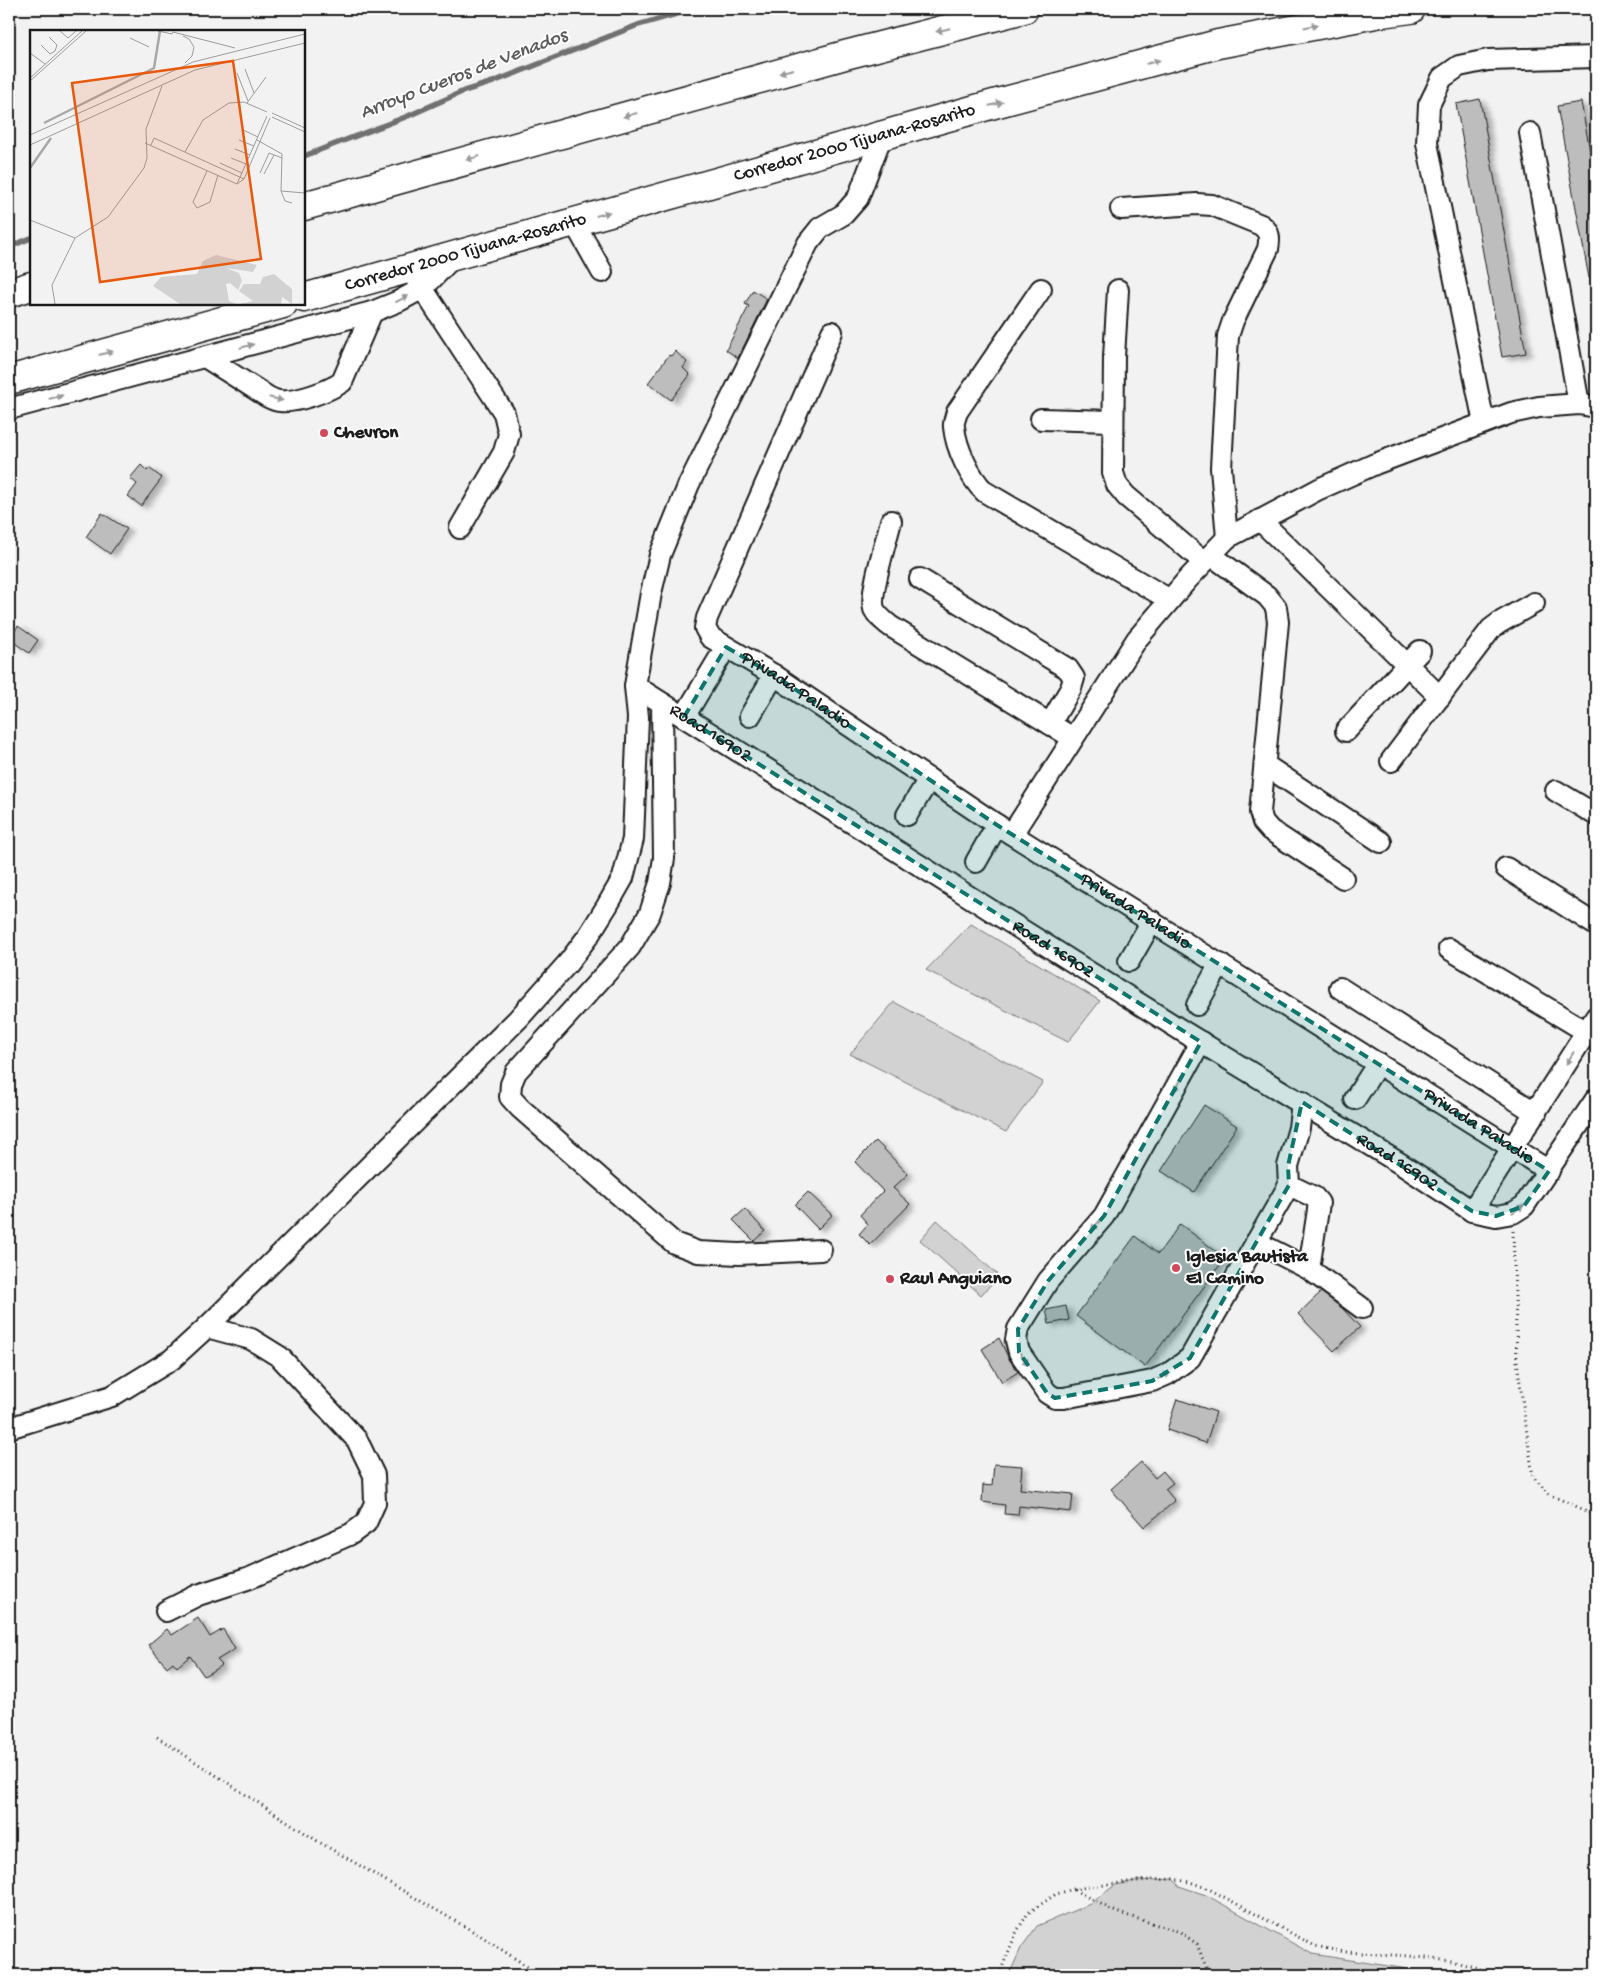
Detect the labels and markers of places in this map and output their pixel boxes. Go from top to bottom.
place label: Chevron [333,422,399,445]
marker: Chevron [318,427,330,439]
place label: Iglesia Bautista El Camino [1186,1246,1309,1291]
marker: Iglesia Bautista El Camino [1170,1262,1182,1274]
place label: Raul Anguiano [899,1268,1012,1291]
marker: Raul Anguiano [884,1273,896,1285]

